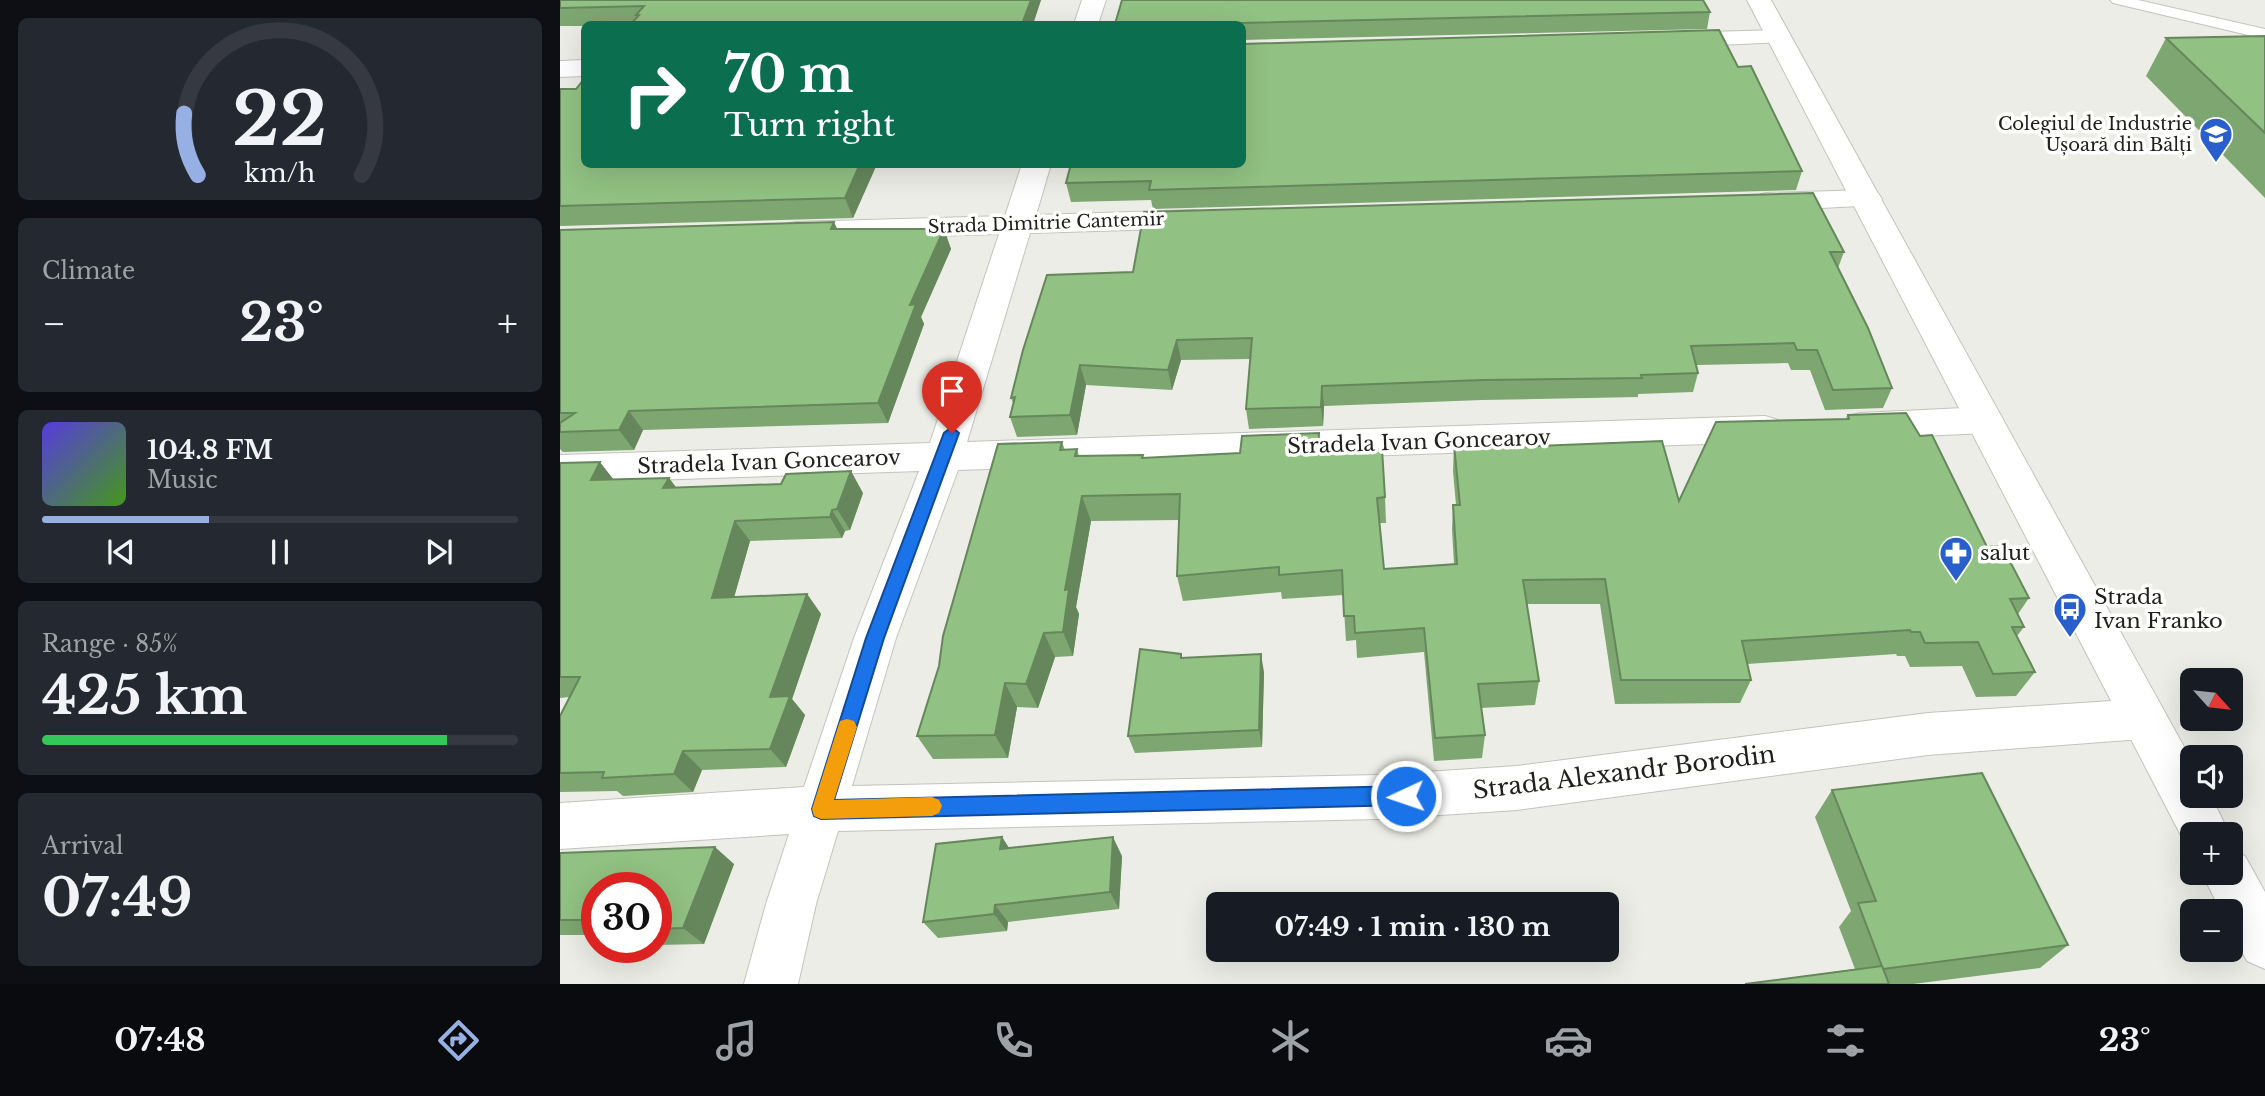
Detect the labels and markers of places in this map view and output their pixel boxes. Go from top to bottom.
place label: Colegiul de Industrie Ușoară din Bălți [1998,113,2192,156]
school or university icon: Colegiul de Industrie Ușoară din Bălți [2197,115,2235,164]
pin [922,361,982,433]
pharmacy icon: salut [1937,534,1975,583]
place label: salut [1980,540,2030,566]
place label: Strada Ivan Franko [2094,584,2223,634]
bus stop icon: Strada Ivan Franko [2051,590,2089,639]

